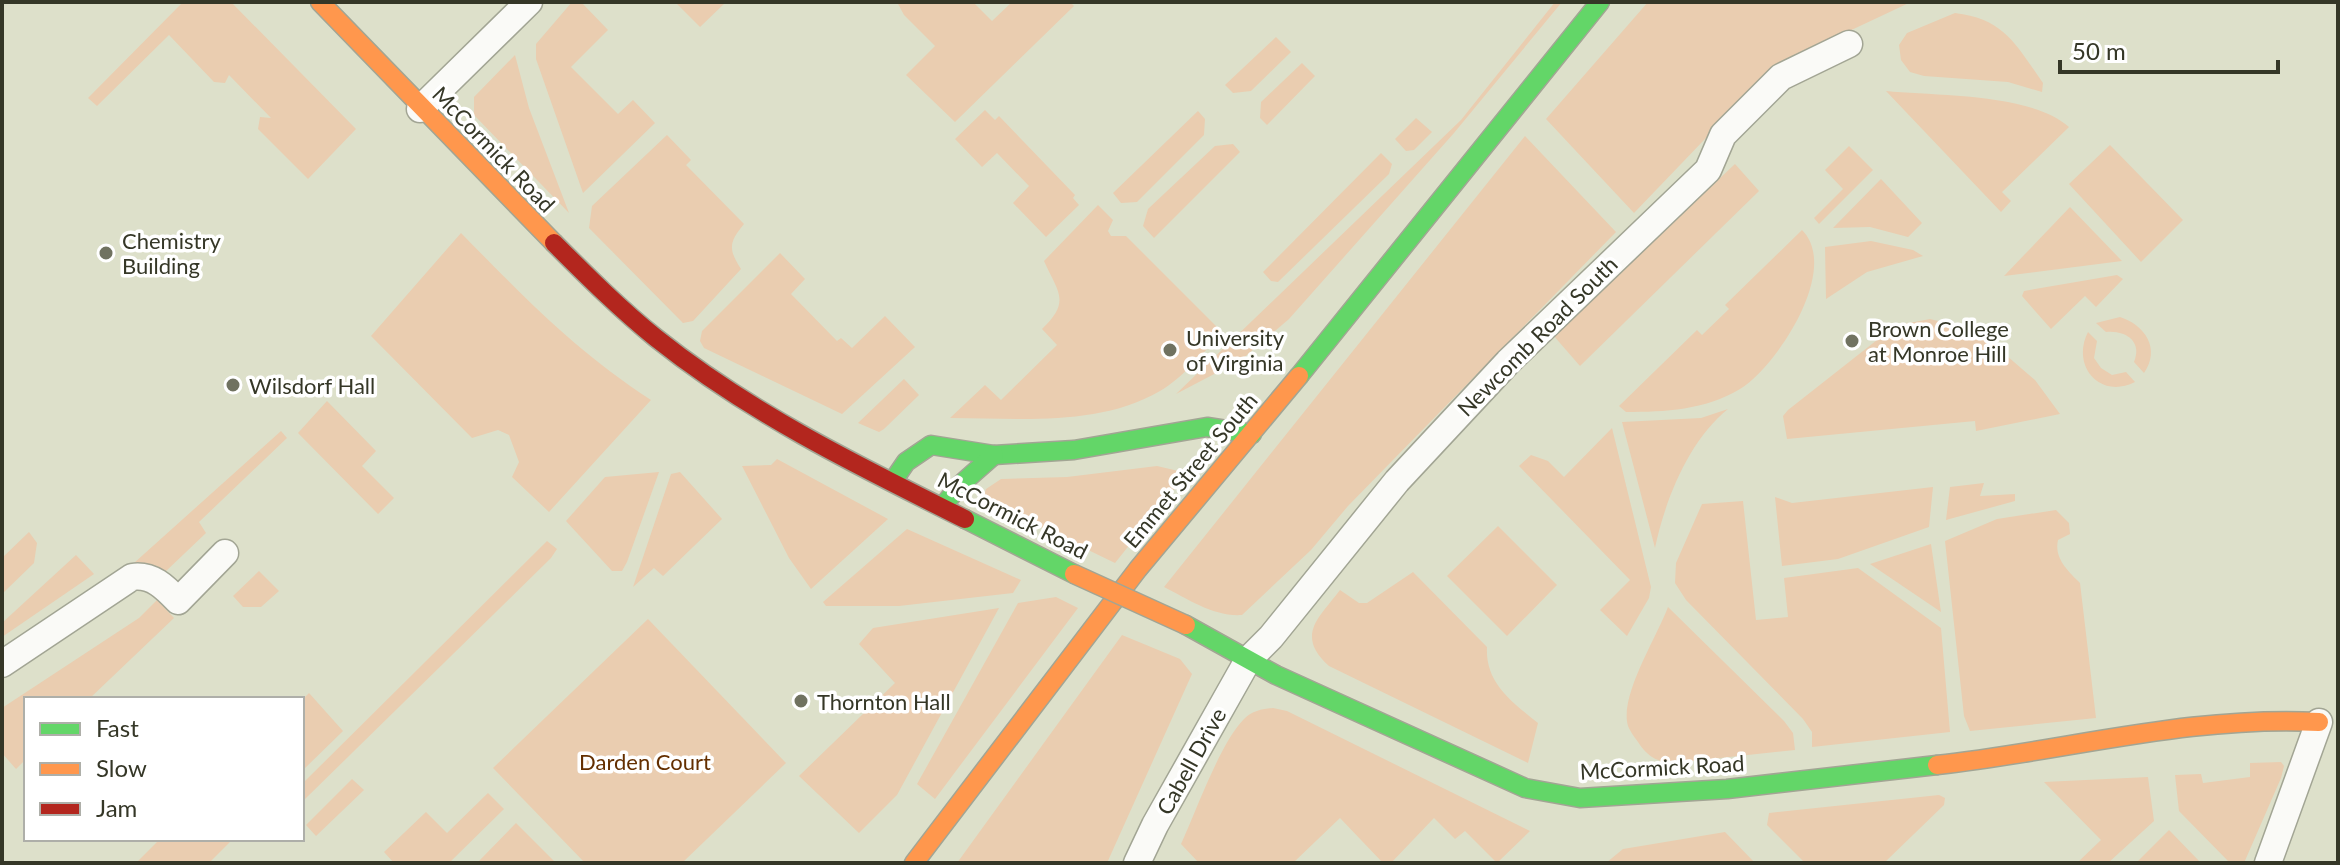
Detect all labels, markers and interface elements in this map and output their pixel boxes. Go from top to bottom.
scale bar [2060,24,2278,74]
text: 50 m [2072,36,2126,65]
street label: McCormick Road [427,80,561,218]
place label: Chemistry Building [122,227,221,279]
marker: Chemistry Building [97,244,115,262]
street label: Newcomb Road South [1451,250,1623,422]
place label: Brown College at Monroe Hill [1868,315,2009,367]
place label: University of Virginia [1186,324,1285,376]
marker: Brown College at Monroe Hill [1843,332,1861,350]
marker: University of Virginia [1161,341,1179,359]
place label: Wilsdorf Hall [249,372,375,399]
marker: Wilsdorf Hall [224,376,242,394]
street label: Emmet Street South [1117,387,1263,553]
street label: McCormick Road [933,466,1093,564]
place label: Thornton Hall [817,688,951,715]
marker: Thornton Hall [792,692,810,710]
legend [24,697,304,841]
street label: Cabell Drive [1151,703,1231,819]
text: Fast [96,713,139,742]
park label: Darden Court [579,748,711,775]
street label: McCormick Road [1579,749,1745,785]
text: Slow [96,753,147,782]
text: Jam [96,793,137,822]

